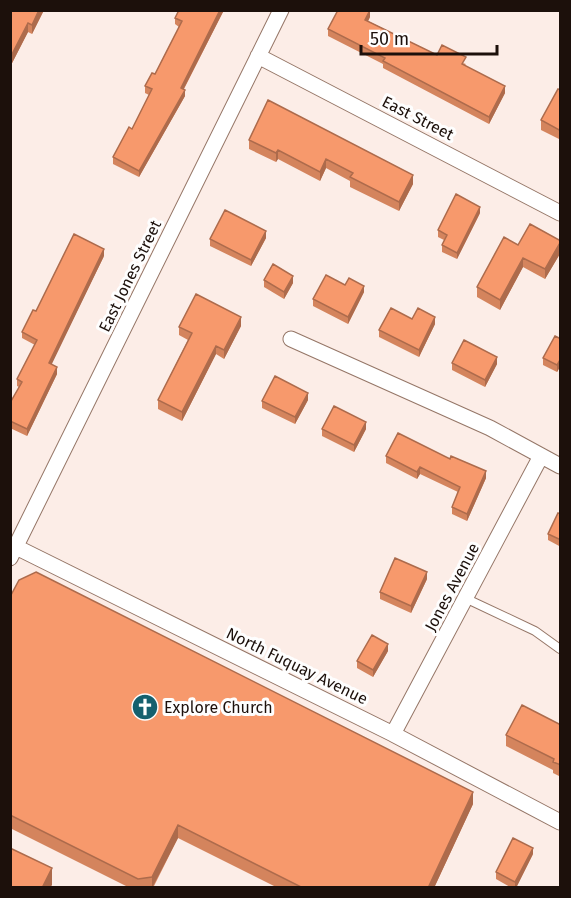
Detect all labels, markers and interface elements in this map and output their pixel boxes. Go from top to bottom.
scale bar [361,18,498,56]
text: 50 m [370,28,409,50]
street label: East Street [379,92,457,144]
street label: East Jones Street [95,217,165,335]
street label: Jones Avenue [421,540,483,634]
street label: North Fuquay Avenue [223,623,371,709]
church icon: Explore Church [130,692,160,722]
place label: Explore Church [164,698,273,717]

